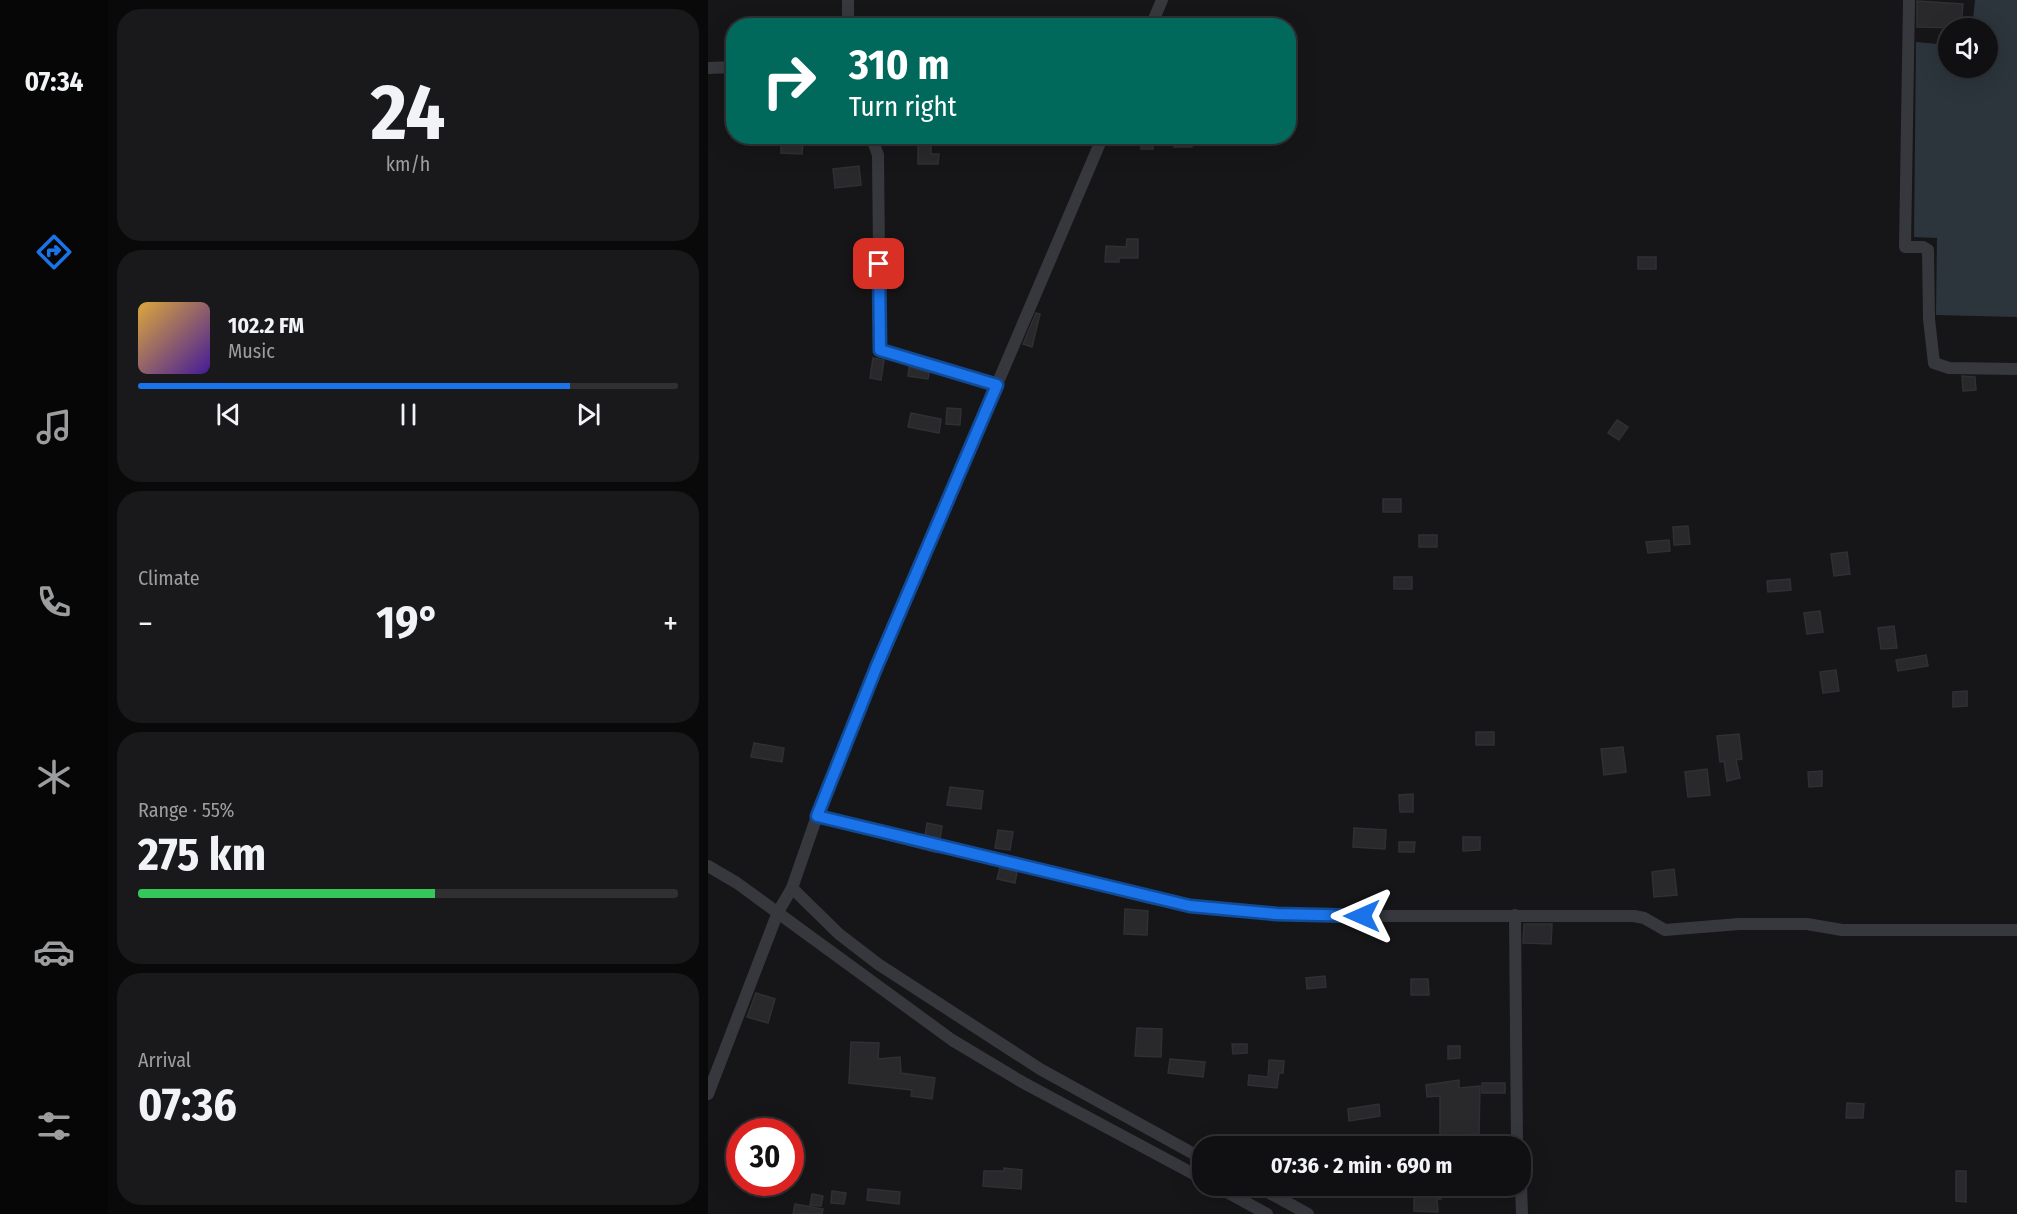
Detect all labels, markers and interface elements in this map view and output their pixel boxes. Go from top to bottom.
map controls [1938,18,1998,78]
button: sound [1938,18,1998,78]
text: 310 m [849,40,950,90]
icon: right [750,42,828,120]
text: 07:34 [25,66,83,98]
text: 24 [371,66,445,160]
text: Turn right [849,91,957,123]
text: km/h [386,152,430,176]
icon: directions [33,231,75,273]
pin [853,238,904,289]
icon: arrive [862,247,895,280]
text: 102.2 FM [228,312,304,339]
text: Music [228,339,275,363]
icon: previous [212,398,245,431]
icon: pause [392,398,425,431]
icon: next [572,398,605,431]
icon: music [33,406,75,448]
text: Climate [138,566,200,590]
icon: phone [33,581,75,623]
text: 19° [376,596,440,650]
text: − [138,604,153,644]
text: + [663,604,678,644]
icon: climate [33,756,75,798]
text: Range · 55% [138,798,234,822]
text: 275 km [138,828,266,882]
position arrow [1330,884,1394,948]
icon: car [33,931,75,973]
text: Arrival [138,1048,191,1072]
text: 07:36 [138,1078,237,1132]
icon: filters [33,1105,75,1147]
speed limit sign: 30 [726,1118,804,1196]
text: 07:36 · 2 min · 690 m [1271,1152,1452,1179]

